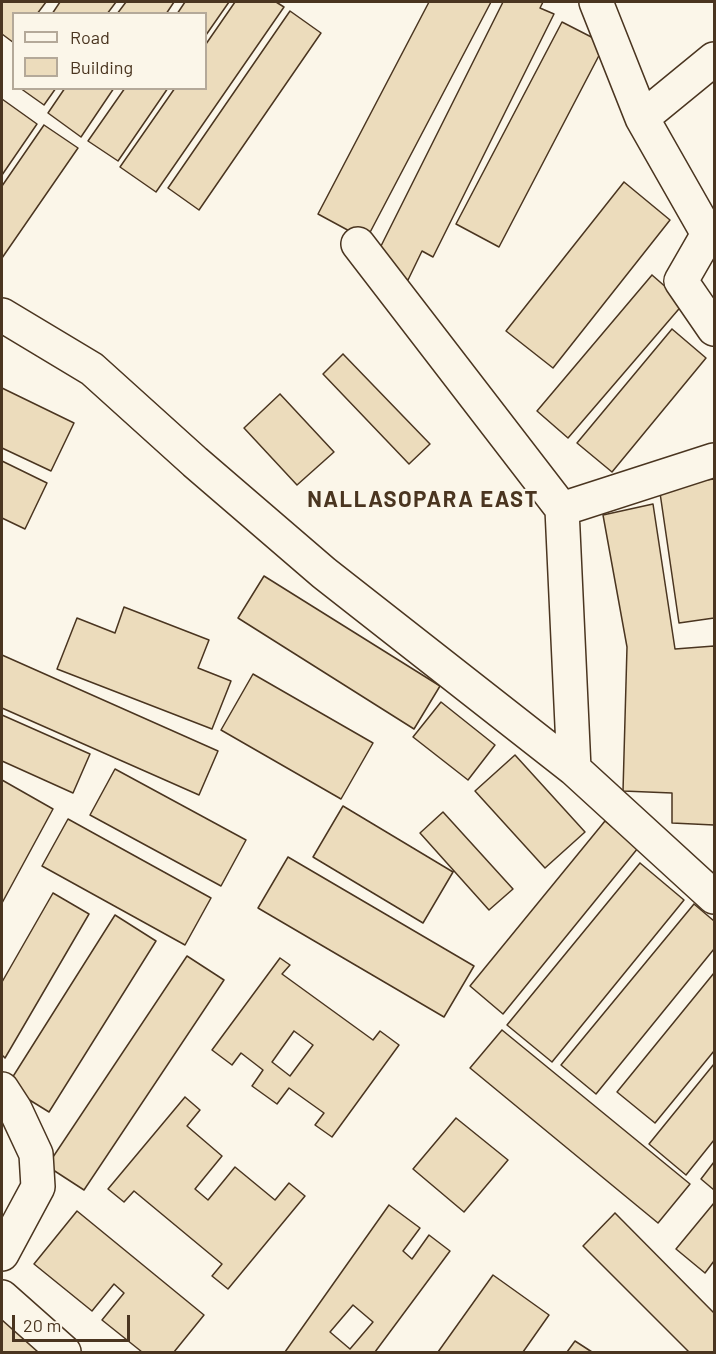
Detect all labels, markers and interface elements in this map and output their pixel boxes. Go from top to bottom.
legend [12,12,207,90]
text: Road [70,26,110,48]
text: Building [70,56,133,78]
district label: NALLASOPARA EAST [307,487,539,513]
scale bar [15,1303,134,1341]
text: 20 m [23,1314,61,1336]

